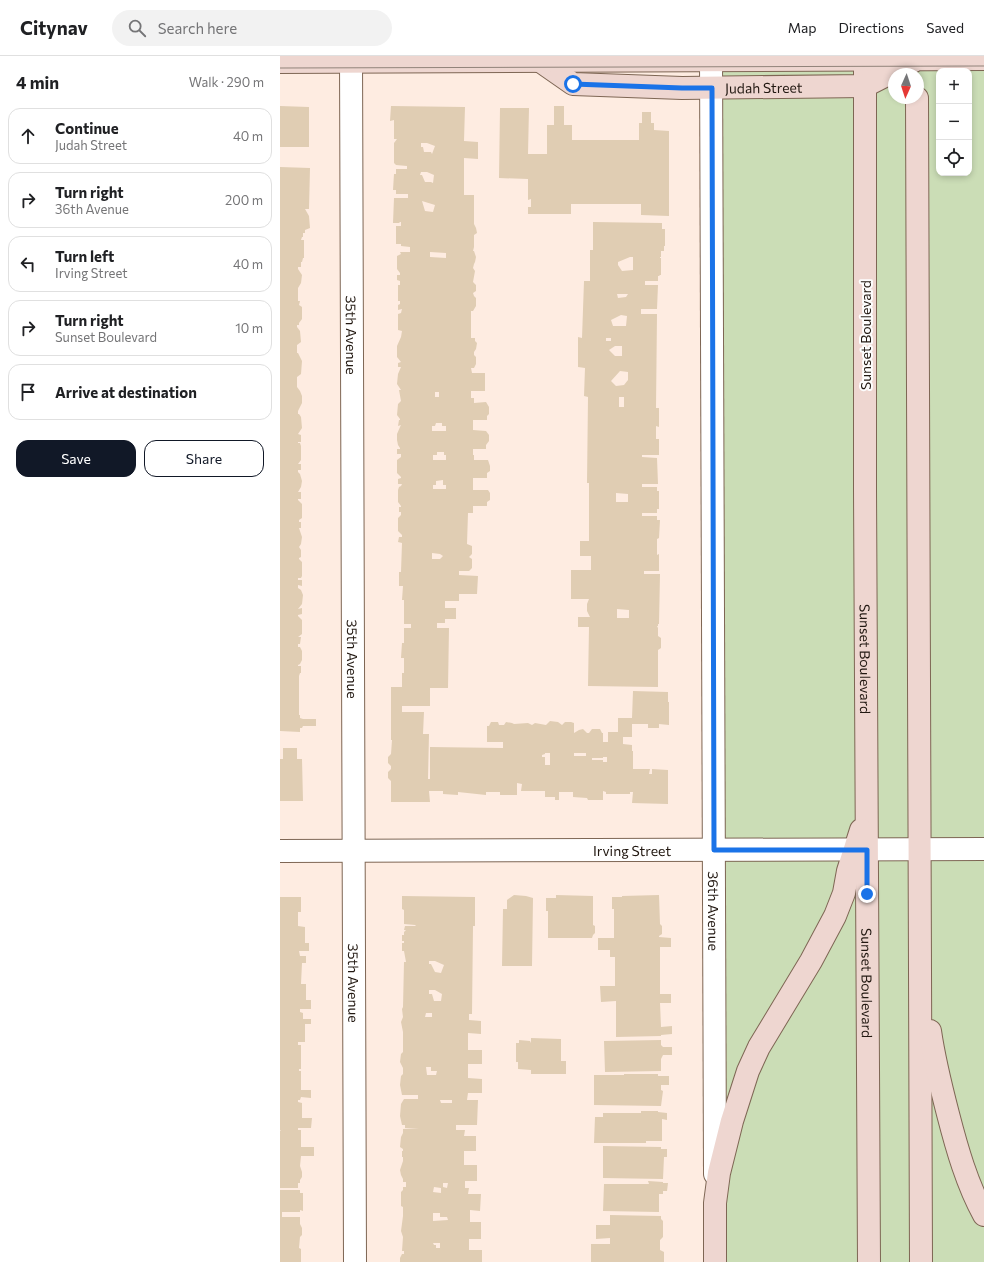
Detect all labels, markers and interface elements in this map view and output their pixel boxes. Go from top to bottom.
search box [112,10,392,46]
text: Citynav [20,16,88,39]
icon: search [126,17,148,39]
text: Search here [158,19,237,37]
text: Map [788,19,817,36]
text: Directions [839,19,904,36]
text: Saved [926,19,964,36]
north arrow [888,68,924,104]
map controls [936,68,972,176]
button: + [936,68,972,104]
text: 4 min [16,72,59,93]
text: Walk · 290 m [189,74,264,90]
route start [564,75,582,93]
street label: Judah Street [725,78,803,96]
button: − [936,104,972,140]
text: Continue [55,119,119,137]
icon: ahead [17,125,39,147]
text: 40 m [233,128,263,144]
text: Judah Street [55,137,127,153]
button: locate [936,140,972,176]
text: Turn right [55,183,124,201]
icon: right [17,189,39,211]
text: 200 m [225,192,263,208]
text: 36th Avenue [55,201,129,217]
text: Turn left [55,247,114,265]
icon: left [17,253,39,275]
text: 40 m [233,256,263,272]
text: Irving Street [55,265,128,281]
street label: Sunset Boulevard [857,280,874,390]
street label: 35th Avenue [343,295,361,375]
text: Turn right [55,311,124,329]
icon: right [17,317,39,339]
text: 10 m [235,320,263,336]
text: Sunset Boulevard [55,329,157,345]
icon: arrive [17,381,39,403]
text: Arrive at destination [55,383,197,401]
button: Save [16,440,136,477]
button: Share [144,440,264,477]
street label: Sunset Boulevard [857,604,875,714]
street label: 35th Avenue [344,619,362,699]
street label: Irving Street [593,841,671,859]
street label: 36th Avenue [705,871,723,951]
route end [858,885,876,903]
street label: Sunset Boulevard [859,928,876,1038]
street label: 35th Avenue [345,943,363,1023]

